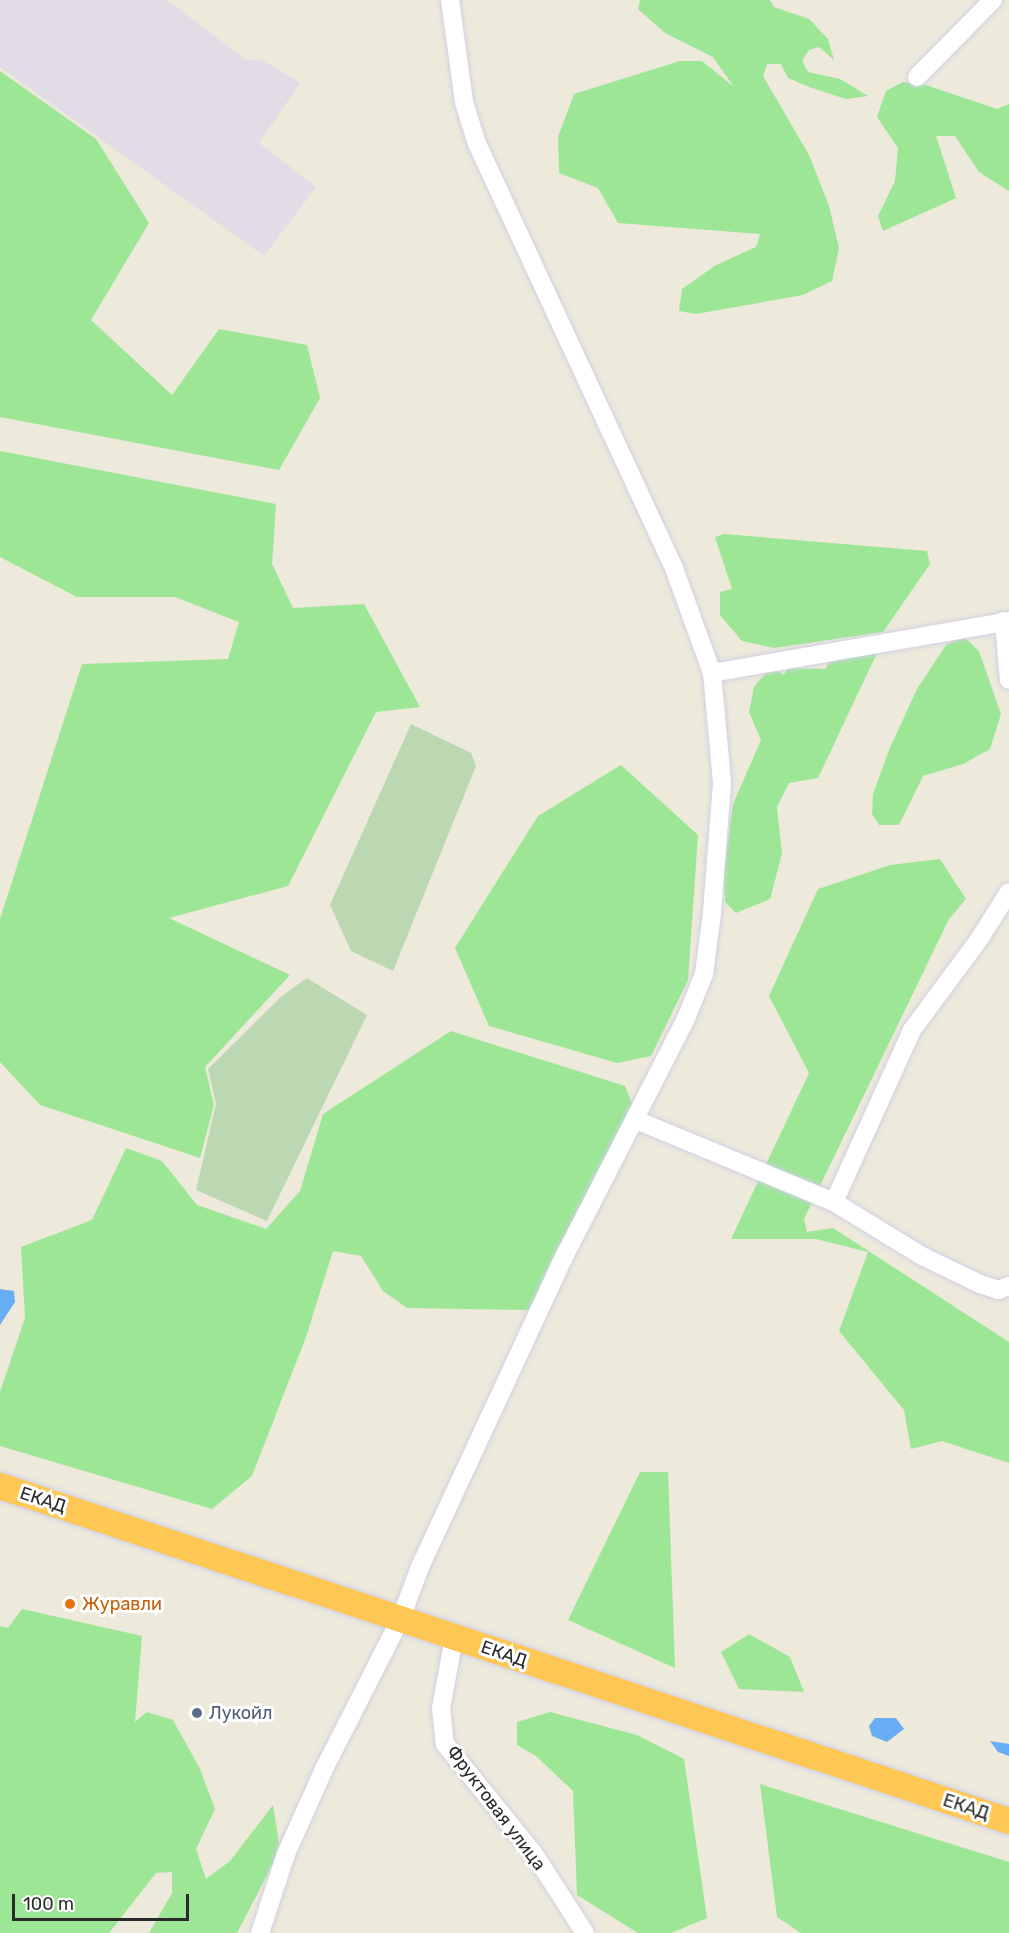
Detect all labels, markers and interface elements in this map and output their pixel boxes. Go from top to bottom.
street label: ЕКАД [17,1482,69,1518]
place label: Журавли [82,1593,162,1615]
marker: Журавли [63,1597,77,1611]
street label: ЕКАД [478,1636,530,1672]
place label: Лукойл [209,1702,273,1724]
marker: Лукойл [190,1706,204,1720]
street label: Фруктовая улица [442,1741,550,1875]
street label: ЕКАД [940,1789,992,1825]
scale bar [15,1882,192,1920]
text: 100 m [23,1893,74,1915]

